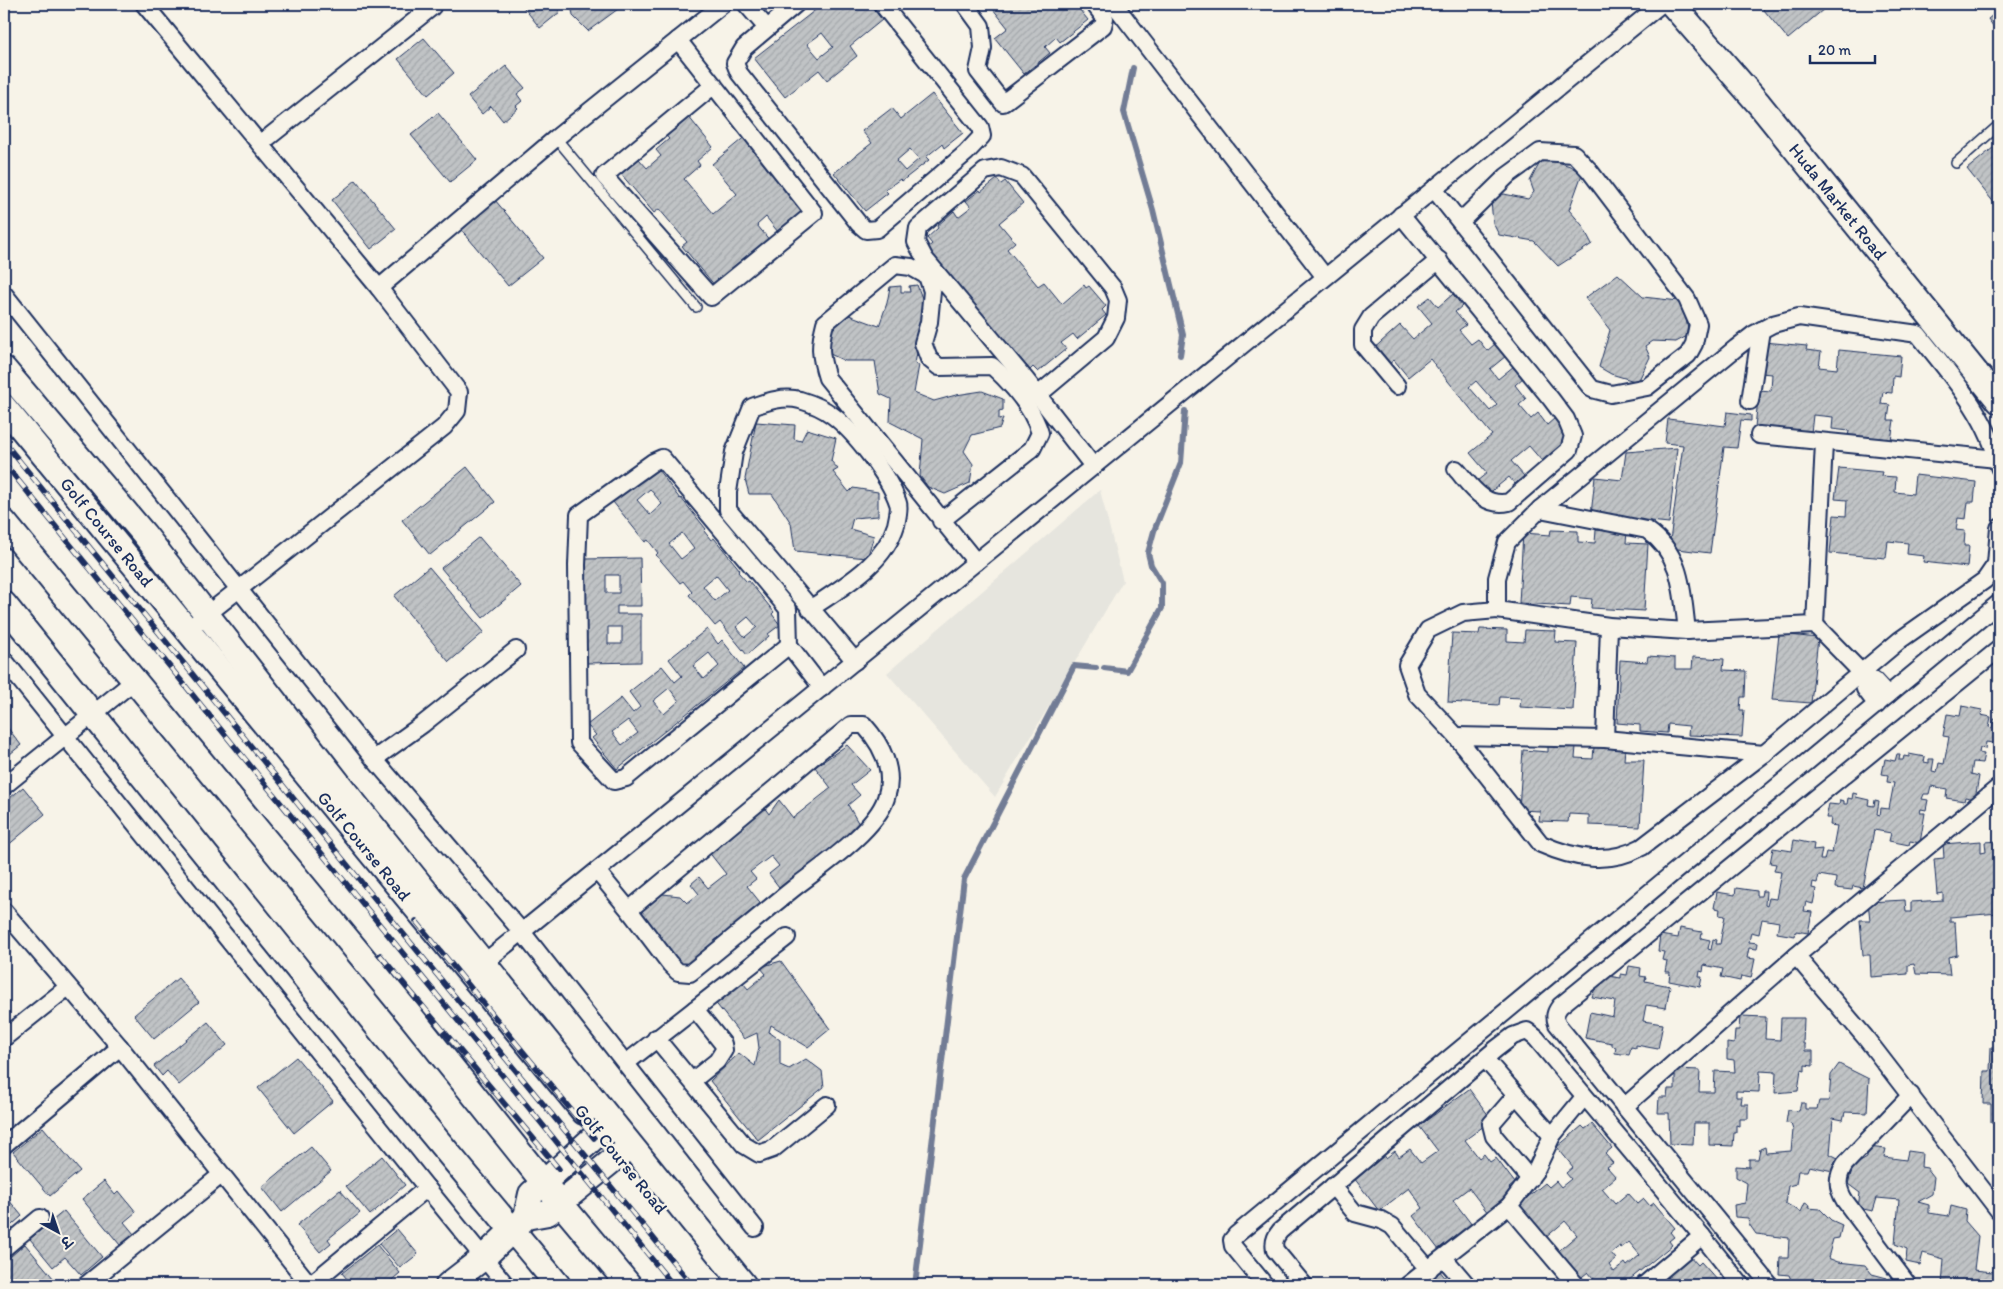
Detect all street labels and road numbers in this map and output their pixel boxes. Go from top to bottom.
street label: Huda Market Road [1784,139,1892,265]
street label: Golf Course Road [55,473,158,592]
street label: Golf Course Road [313,787,416,906]
street label: Golf Course Road [570,1100,672,1219]

